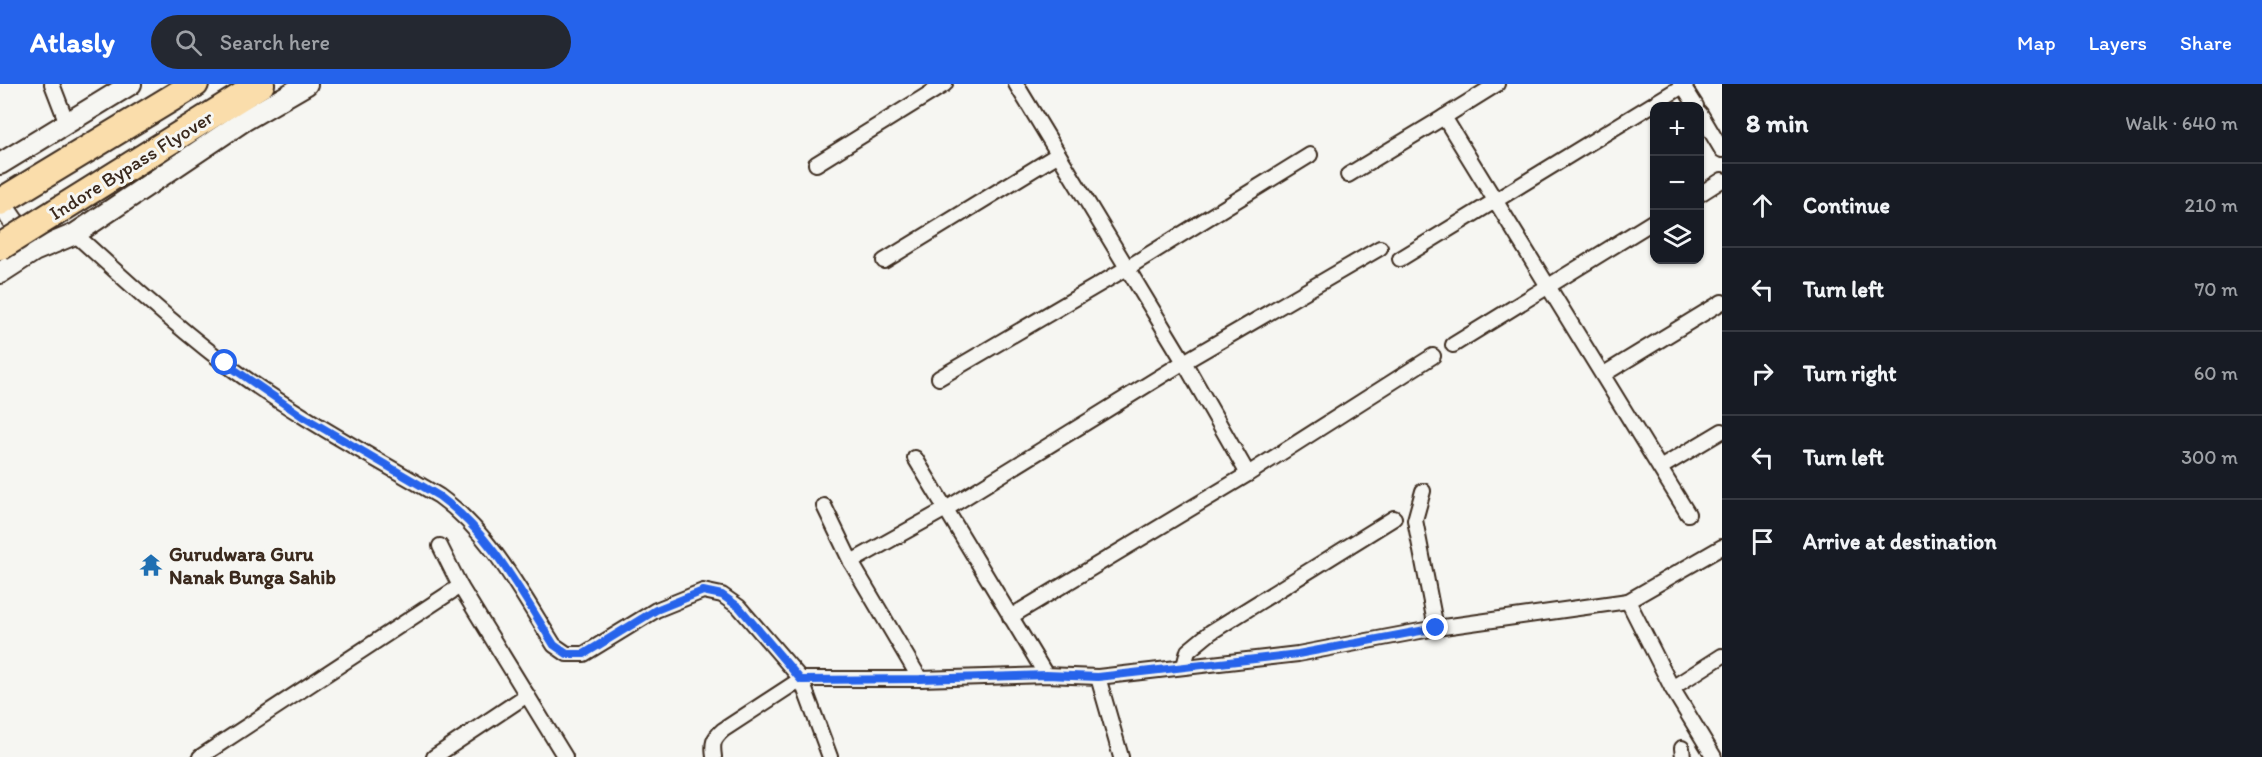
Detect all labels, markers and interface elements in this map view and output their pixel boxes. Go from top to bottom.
search box [151,15,571,69]
text: Atlasly [30,25,115,59]
icon: search [172,26,205,59]
text: Search here [220,29,330,56]
text: Map [2017,30,2056,55]
text: Layers [2089,30,2147,55]
text: Share [2180,30,2232,55]
map controls [1650,102,1704,264]
button: + [1650,102,1704,156]
street label: Indore Bypass Flyover [45,105,218,225]
text: 8 min [1746,107,1808,139]
text: Walk · 640 m [2125,111,2238,135]
button: − [1650,156,1704,210]
icon: ahead [1746,189,1779,222]
text: Continue [1803,192,1890,219]
text: 210 m [2185,193,2238,217]
button: layers [1650,210,1704,264]
icon: left [1746,273,1779,306]
text: Turn left [1803,276,1884,303]
text: 70 m [2194,277,2238,301]
route start [211,349,237,375]
icon: right [1746,357,1779,390]
text: Turn right [1803,360,1897,387]
text: 60 m [2194,361,2238,385]
icon: left [1746,441,1779,474]
text: Turn left [1803,444,1884,471]
text: 300 m [2181,445,2238,469]
icon: arrive [1746,525,1779,558]
text: Arrive at destination [1803,528,1997,555]
place label: Gurudwara Guru Nanak Bunga Sahib [169,542,336,590]
temple icon: Gurudwara Guru Nanak Bunga Sahib [138,552,164,578]
route end [1422,614,1448,640]

